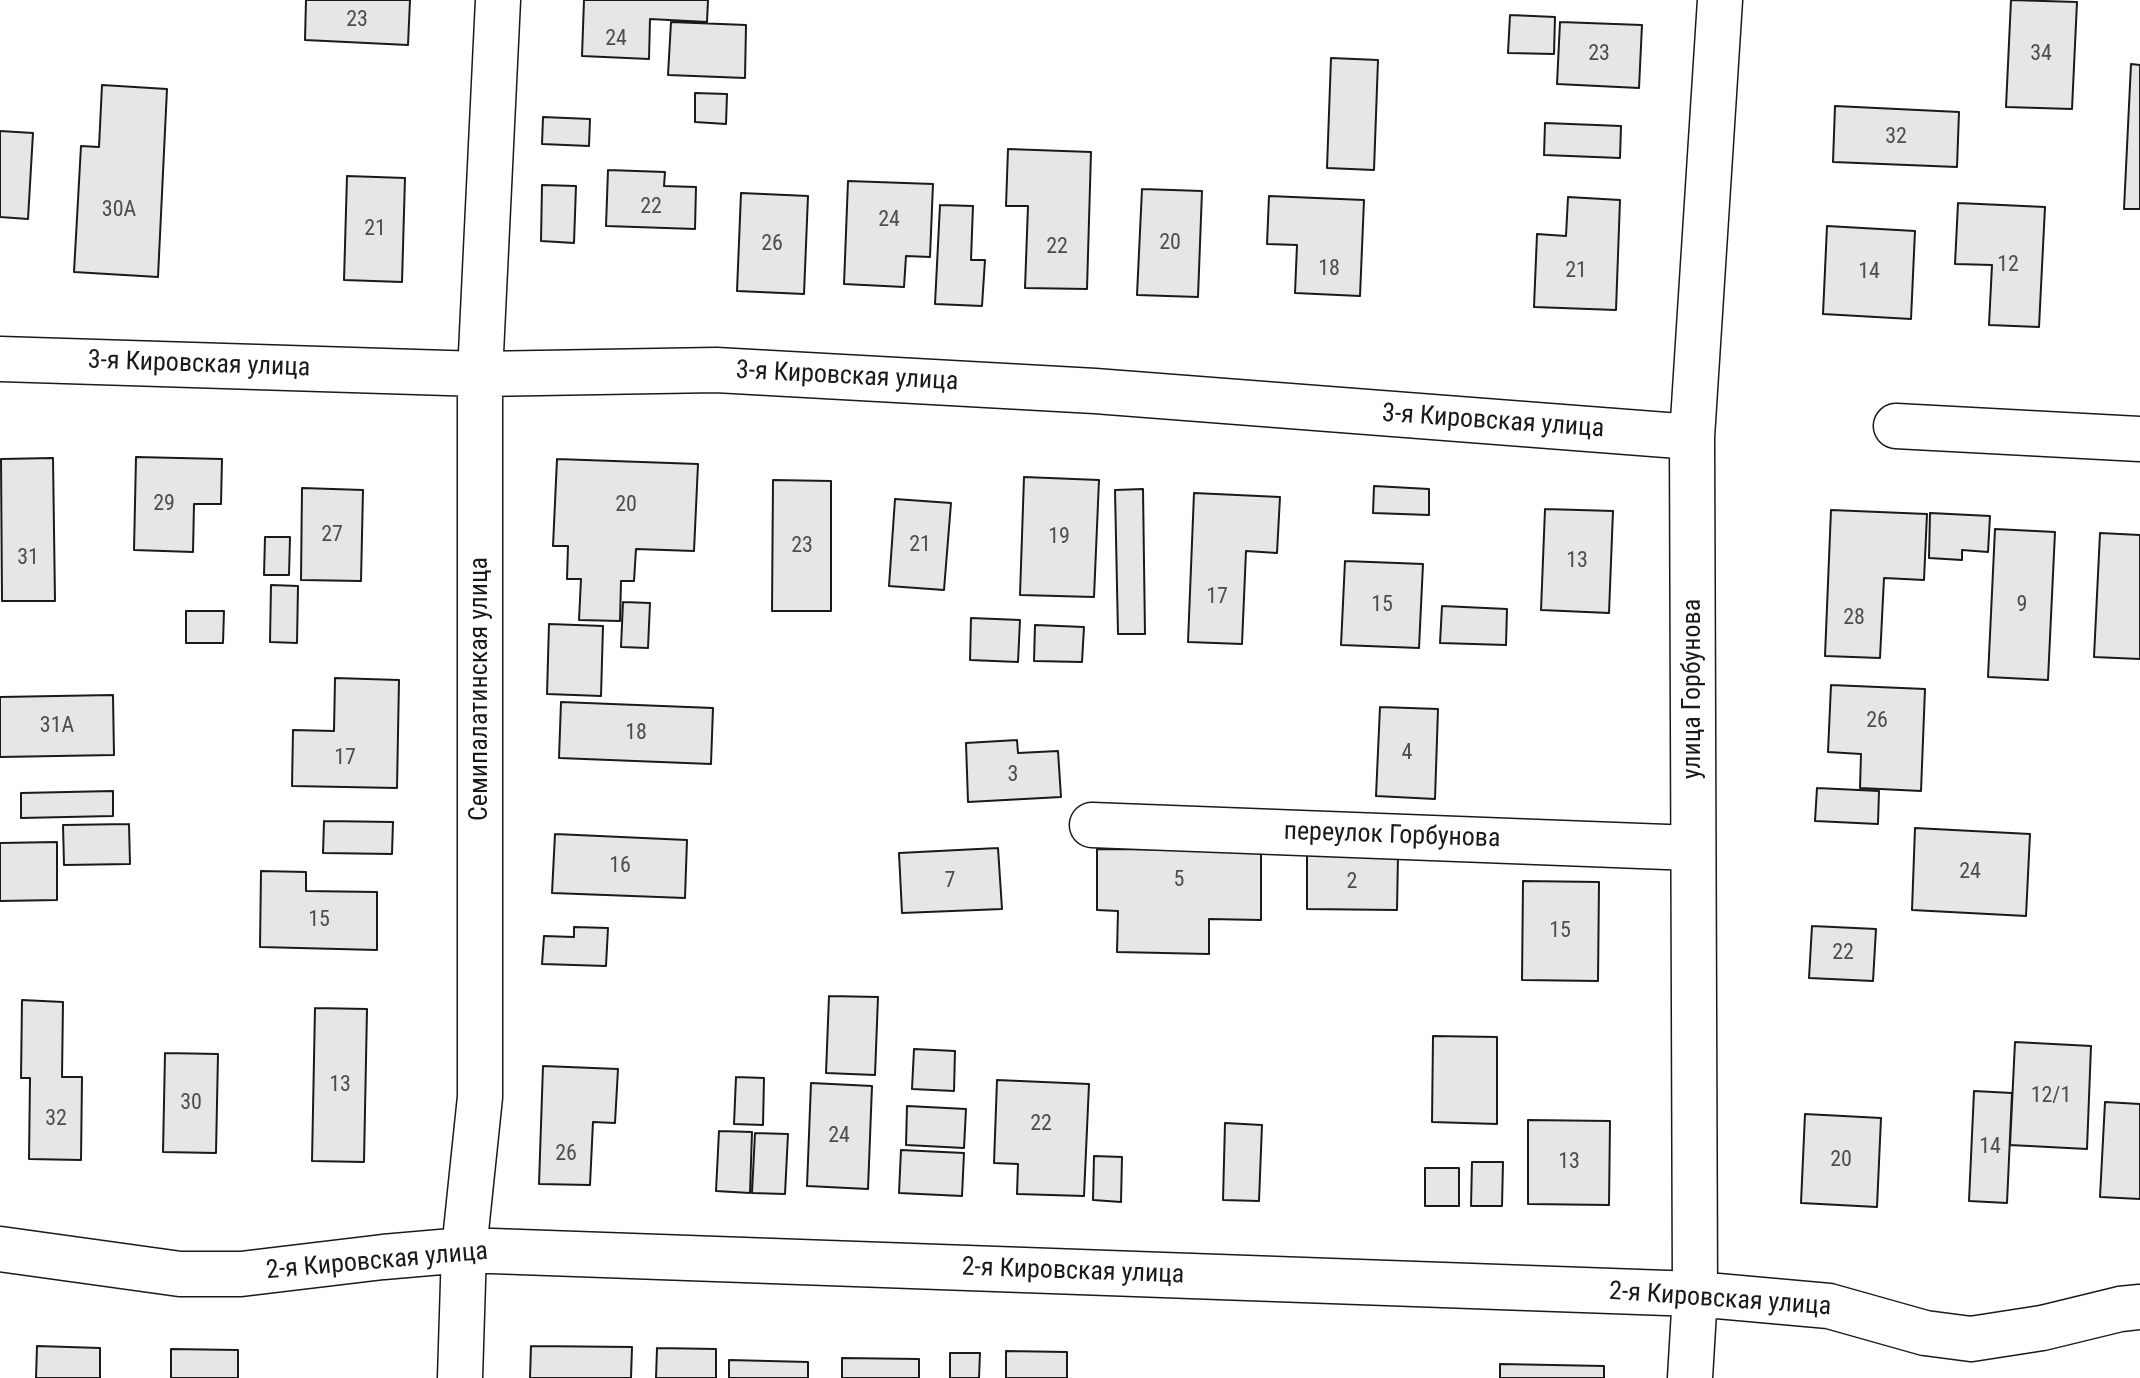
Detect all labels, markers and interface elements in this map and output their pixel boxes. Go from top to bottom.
house number: 23 [346,7,368,33]
house number: 24 [605,26,627,52]
house number: 23 [1588,41,1610,67]
house number: 34 [2030,41,2052,67]
house number: 32 [1885,124,1907,150]
house number: 22 [640,194,662,220]
house number: 30А [102,197,136,223]
house number: 24 [878,207,900,233]
house number: 21 [364,216,386,242]
house number: 20 [1159,230,1181,256]
house number: 26 [761,231,783,257]
house number: 22 [1046,234,1068,260]
house number: 12 [1997,252,2019,278]
house number: 18 [1318,256,1340,282]
house number: 21 [1565,258,1587,284]
house number: 14 [1858,259,1880,285]
street label: 3-я Кировская улица [87,346,311,384]
street label: 3-я Кировская улица [735,356,959,398]
street label: 3-я Кировская улица [1381,399,1605,445]
house number: 29 [153,491,175,517]
house number: 20 [615,492,637,518]
house number: 27 [321,522,343,548]
house number: 19 [1048,524,1070,550]
house number: 21 [909,532,931,558]
house number: 23 [791,533,813,559]
house number: 31 [17,545,39,571]
house number: 13 [1566,548,1588,574]
street label: Семипалатинская улица [464,557,496,821]
house number: 17 [1206,584,1228,610]
house number: 15 [1371,592,1393,618]
house number: 9 [2017,592,2027,618]
street label: улица Горбунова [1677,599,1709,779]
house number: 28 [1843,605,1865,631]
house number: 26 [1866,708,1888,734]
house number: 31А [40,713,74,739]
house number: 18 [625,720,647,746]
house number: 4 [1402,740,1412,766]
house number: 17 [334,745,356,771]
house number: 3 [1008,762,1018,788]
street label: переулок Горбунова [1283,817,1501,855]
house number: 16 [609,853,631,879]
house number: 24 [1959,859,1981,885]
house number: 5 [1174,867,1184,893]
house number: 7 [945,868,955,894]
house number: 2 [1347,869,1357,895]
house number: 15 [308,907,330,933]
house number: 15 [1549,918,1571,944]
house number: 22 [1832,940,1854,966]
house number: 13 [329,1072,351,1098]
house number: 12/1 [2031,1083,2071,1109]
house number: 30 [180,1090,202,1116]
house number: 32 [45,1106,67,1132]
house number: 22 [1030,1111,1052,1137]
house number: 24 [828,1123,850,1149]
house number: 14 [1979,1134,2001,1160]
house number: 26 [555,1141,577,1167]
house number: 20 [1830,1147,1852,1173]
house number: 13 [1558,1149,1580,1175]
street label: 2-я Кировская улица [265,1237,489,1287]
street label: 2-я Кировская улица [961,1253,1185,1291]
street label: 2-я Кировская улица [1608,1277,1832,1323]

